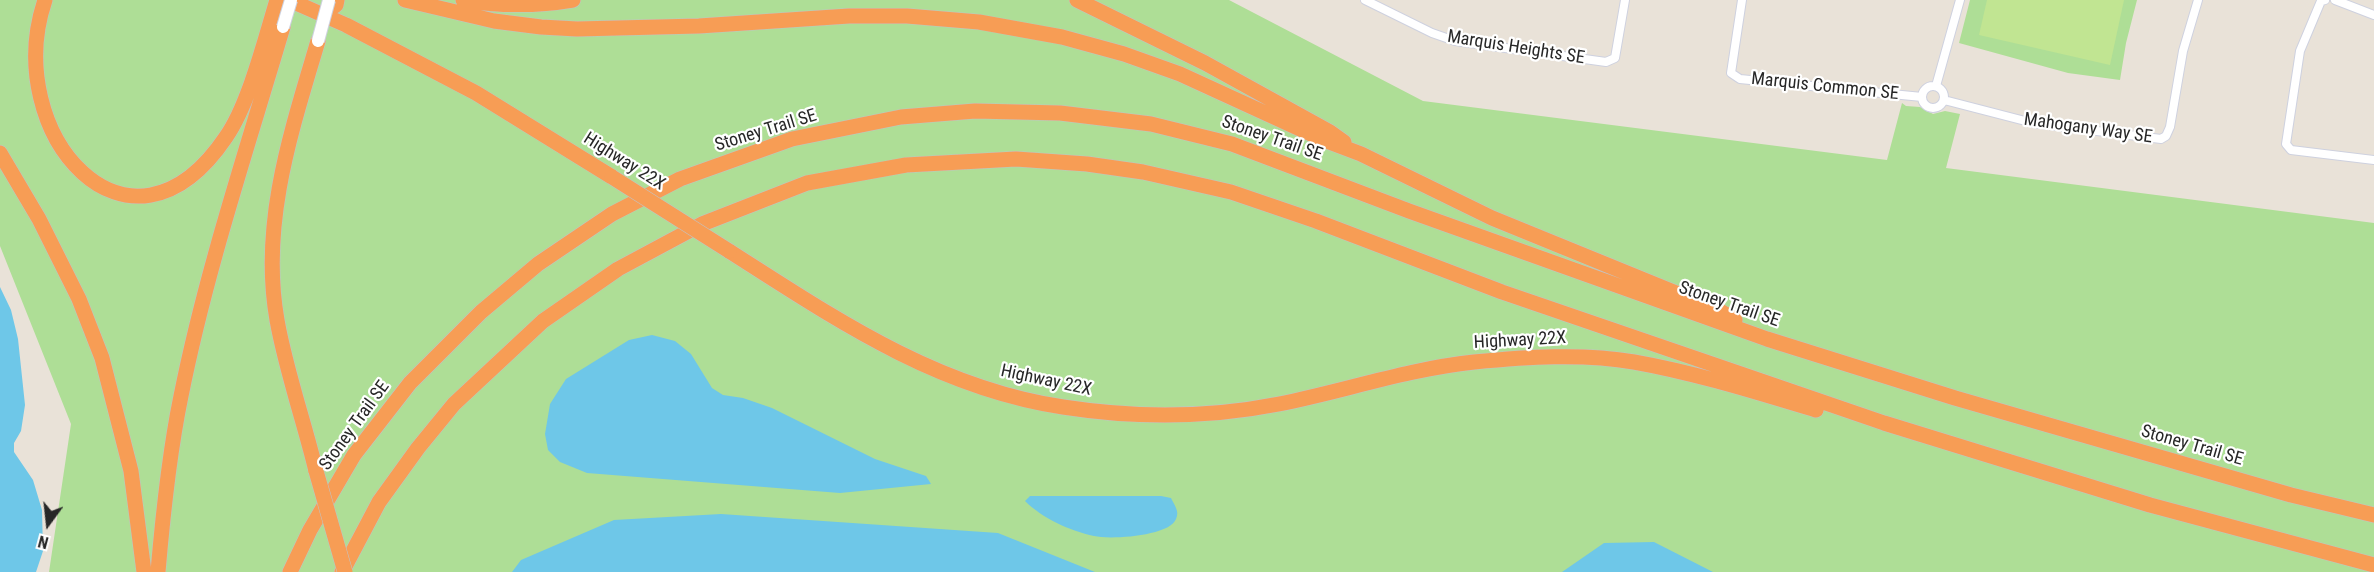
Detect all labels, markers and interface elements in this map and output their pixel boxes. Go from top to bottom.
street label: Marquis Heights SE [1446,26,1586,70]
street label: Marquis Common SE [1750,69,1900,105]
street label: Stoney Trail SE [712,105,820,157]
street label: Mahogany Way SE [2022,109,2154,149]
street label: Stoney Trail SE [1219,112,1325,166]
street label: Highway 22X [579,128,669,196]
street label: Stoney Trail SE [1676,278,1782,332]
street label: Highway 22X [1473,328,1567,354]
street label: Highway 22X [999,361,1093,401]
street label: Stoney Trail SE [315,377,395,475]
street label: Stoney Trail SE [2138,421,2246,471]
north arrow [18,494,78,554]
text: N [36,531,50,552]

